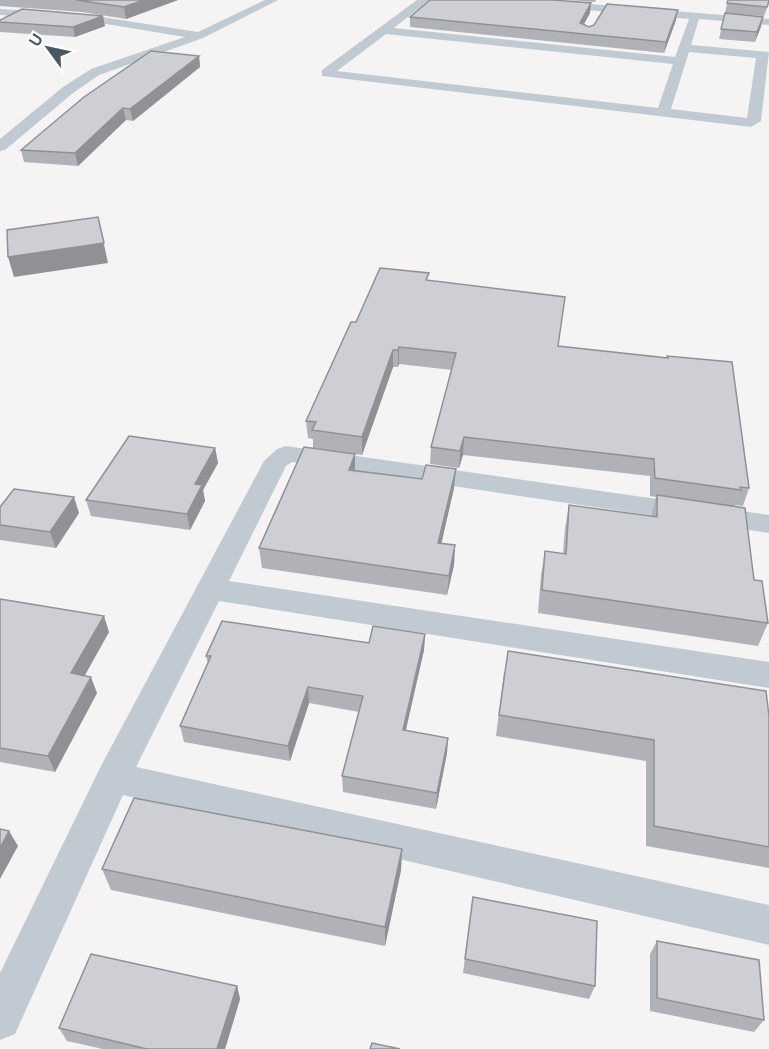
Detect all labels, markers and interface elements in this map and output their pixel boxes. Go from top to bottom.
north arrow [18,18,78,78]
text: U [25,30,47,50]

